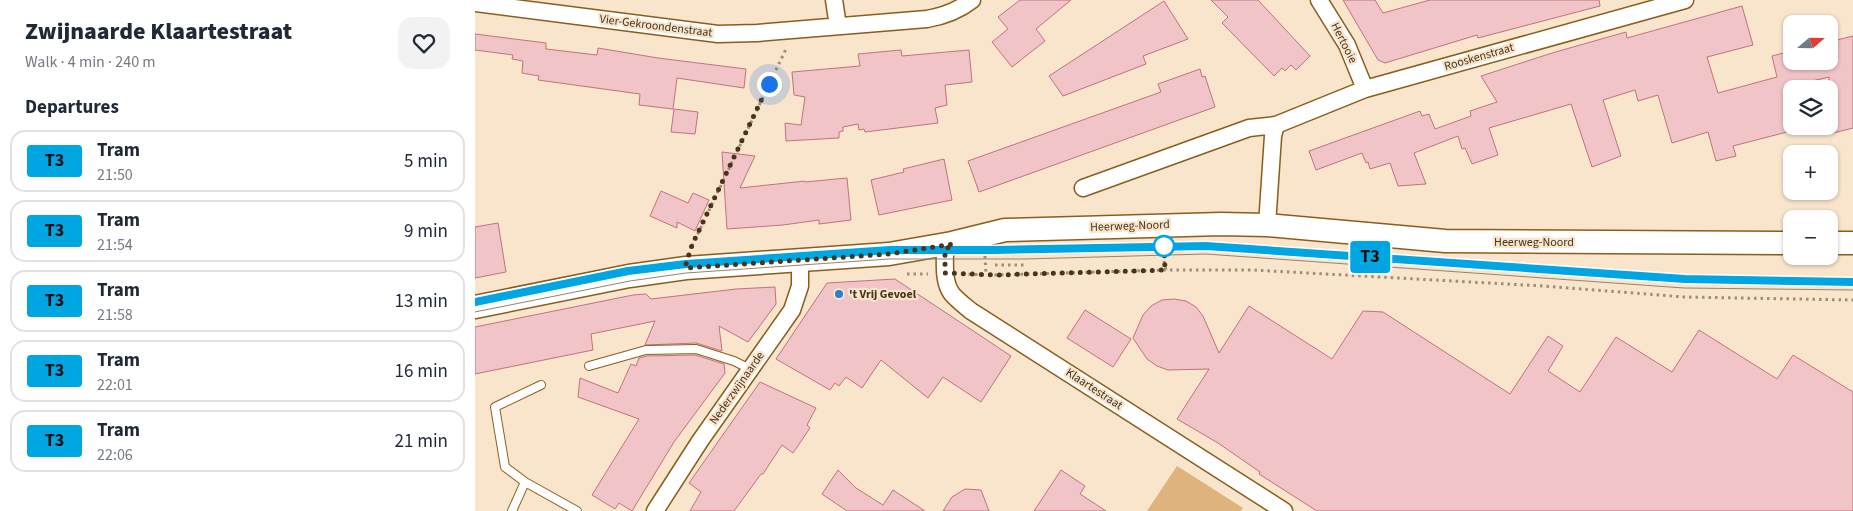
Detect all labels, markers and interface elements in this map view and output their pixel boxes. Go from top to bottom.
street label: Vier-Gekroondenstraat [599,11,713,41]
text: Zwijnaarde Klaartestraat [25,14,292,49]
north arrow [1783,15,1837,70]
map controls [1783,15,1838,265]
button: heart [398,17,450,69]
street label: Hertooie [1326,20,1362,66]
street label: Rooskenstraat [1442,39,1516,75]
text: Walk · 4 min · 240 m [25,51,156,73]
your location [757,72,782,97]
button: layers [1783,80,1838,135]
text: Departures [25,94,119,121]
text: Tram [97,137,140,164]
button: + [1783,145,1838,200]
text: T3 [45,148,64,173]
text: 5 min [404,148,448,175]
text: 21:50 [97,164,133,186]
text: Tram [97,207,140,234]
button: − [1783,210,1838,265]
street label: Heerweg-Noord [1090,216,1170,236]
text: T3 [45,218,64,243]
text: 9 min [404,218,448,245]
text: 21:54 [97,234,133,256]
street label: Heerweg-Noord [1494,234,1574,251]
unlabelled marker [1153,235,1175,257]
line badge: T3 [1347,241,1393,273]
text: T3 [1360,244,1380,269]
text: Tram [97,277,140,304]
place label: 't Vrij Gevoel [849,286,917,303]
text: T3 [45,288,64,313]
text: 13 min [394,288,448,315]
marker: 't Vrij Gevoel [833,288,845,300]
text: 21:58 [97,304,133,326]
text: Tram [97,347,140,374]
street label: Nederzwijnaarde [706,348,768,428]
text: T3 [45,358,64,383]
text: 16 min [394,358,448,385]
street label: Klaartestraat [1062,364,1126,414]
text: 22:01 [97,374,133,396]
text: Tram [97,417,140,444]
text: T3 [45,428,64,453]
text: 21 min [394,428,448,455]
text: 22:06 [97,444,133,466]

